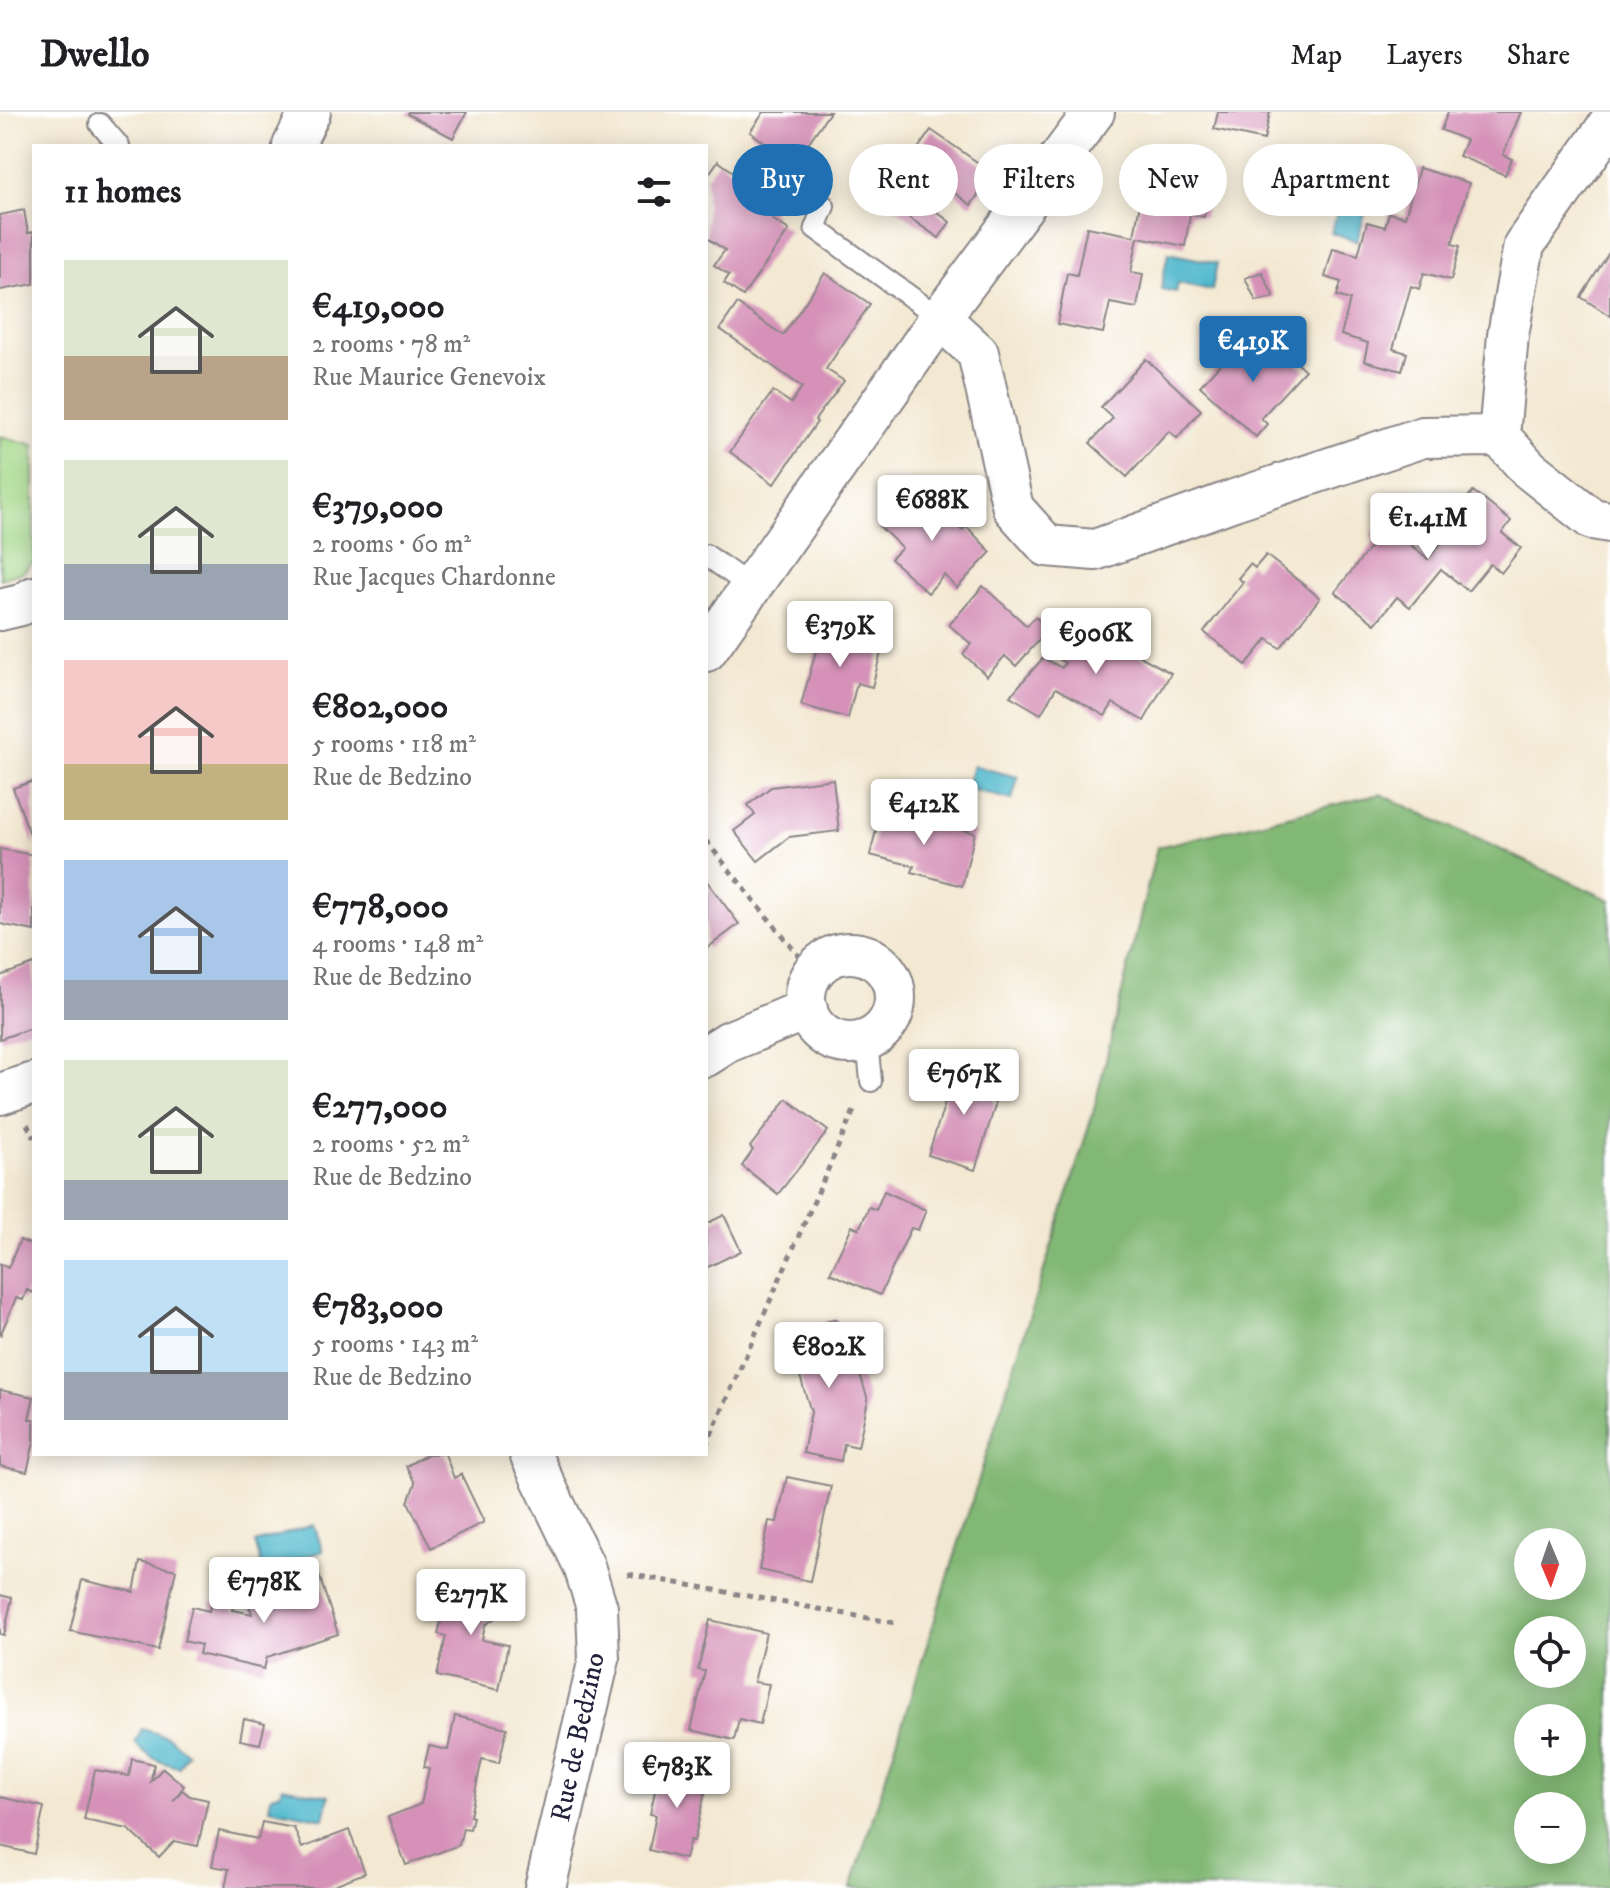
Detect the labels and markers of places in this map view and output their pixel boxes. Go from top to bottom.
pin: €419K [1197,316,1309,384]
pin: €688K [876,475,988,543]
pin: €1.41M [1363,493,1493,561]
pin: €379K [784,601,896,669]
pin: €906K [1040,608,1152,676]
pin: €412K [868,779,980,847]
pin: €767K [908,1049,1020,1117]
pin: €802K [773,1322,885,1390]
pin: €778K [208,1557,320,1625]
pin: €277K [415,1569,527,1637]
pin: €783K [621,1742,733,1810]

